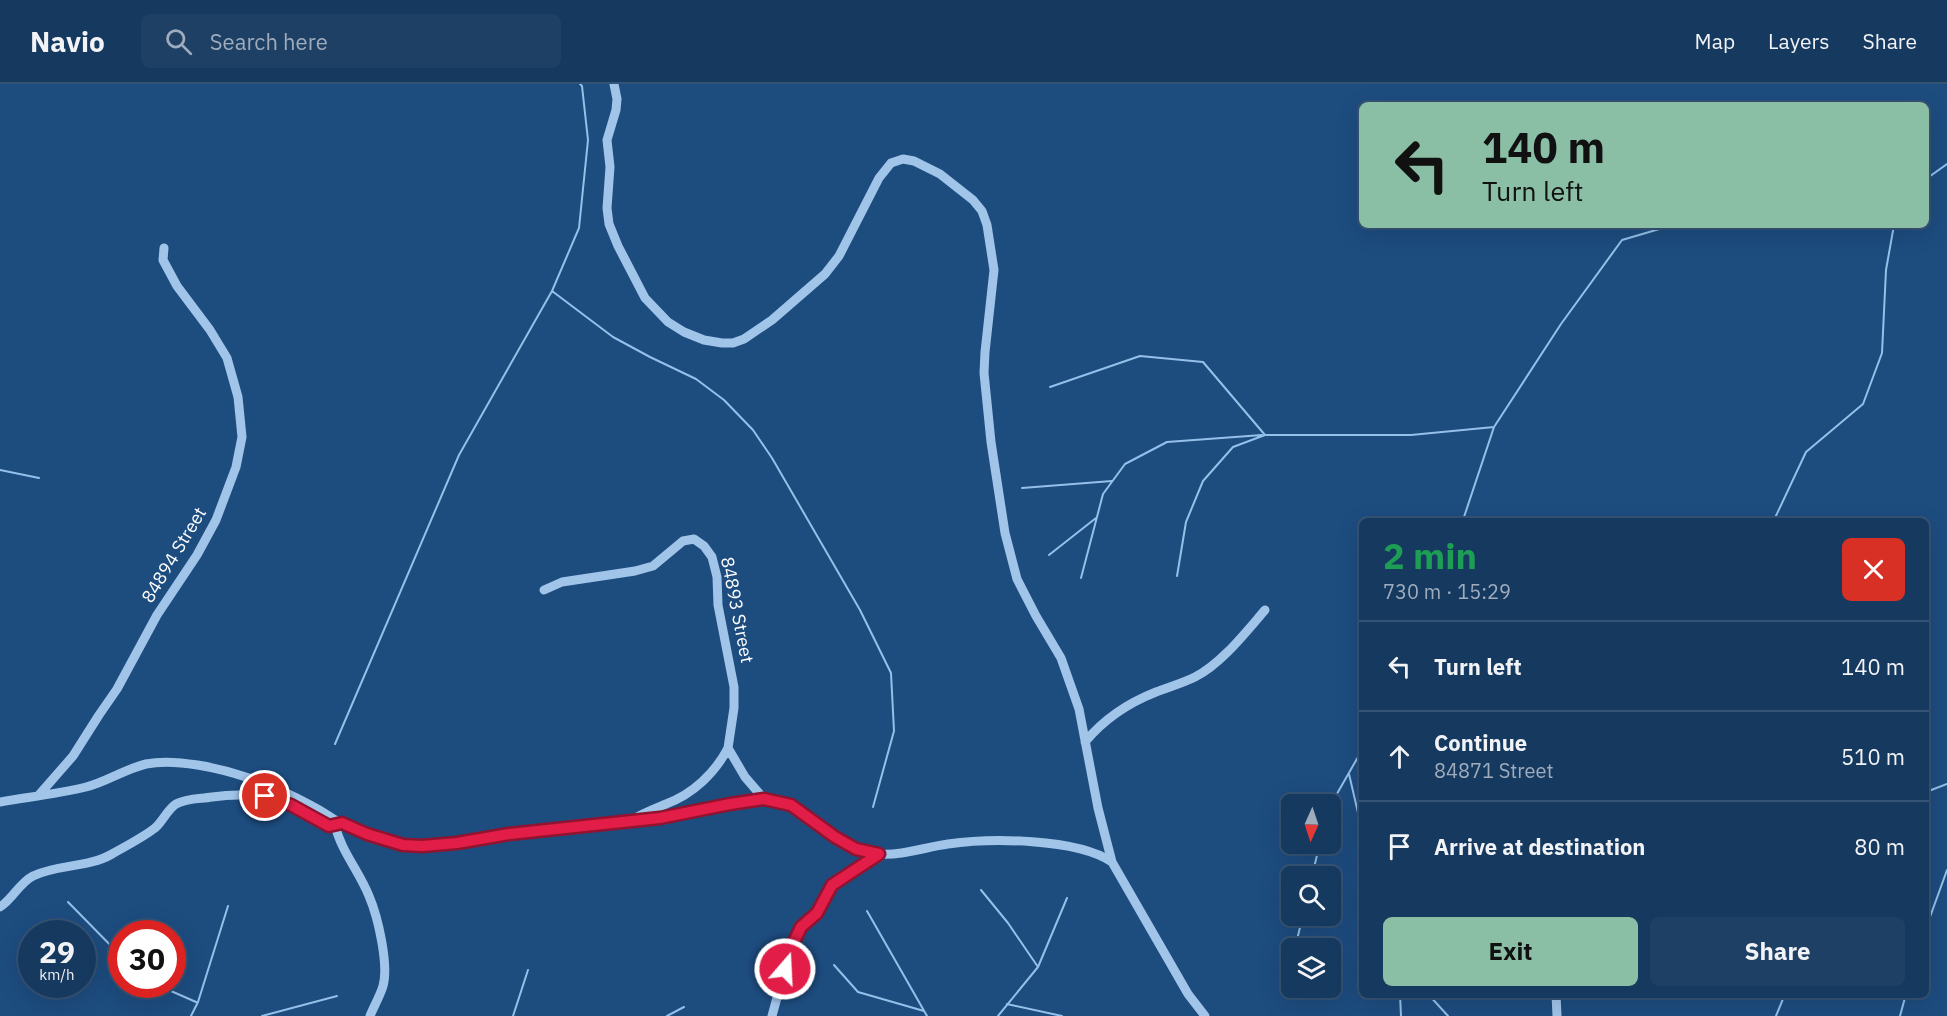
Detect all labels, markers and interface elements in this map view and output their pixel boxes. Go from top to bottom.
search box [141,14,561,68]
text: Navio [30,23,105,60]
icon: search [162,25,195,58]
text: Search here [210,27,328,56]
text: Map [1695,27,1735,55]
text: Layers [1768,27,1830,55]
text: Share [1863,27,1917,55]
text: 140 m [1482,120,1605,175]
icon: left [1383,126,1461,204]
text: Turn left [1482,173,1583,208]
street label: 84894 Street [136,503,211,607]
text: 2 min [1383,532,1477,579]
button: close [1842,538,1905,601]
street label: 84893 Street [716,555,759,665]
text: 730 m · 15:29 [1383,578,1511,605]
icon: left [1383,650,1416,683]
text: Turn left [1434,652,1522,681]
text: 140 m [1841,652,1905,681]
text: Continue [1434,728,1527,757]
icon: ahead [1383,740,1416,773]
text: 510 m [1841,742,1905,771]
text: 84871 Street [1434,757,1554,784]
pin [239,770,290,821]
icon: arrive [248,779,281,812]
north arrow [1281,794,1341,854]
map controls [1281,794,1341,998]
icon: arrive [1383,830,1416,863]
text: Arrive at destination [1434,832,1645,861]
text: 80 m [1854,832,1905,861]
button: search [1281,866,1341,926]
button: Exit [1383,917,1638,986]
button: Share [1650,917,1905,986]
speed limit sign: 30 [108,920,186,998]
text: 29 [39,932,75,971]
position arrow [753,937,817,1001]
button: layers [1281,938,1341,998]
text: km/h [39,965,75,984]

